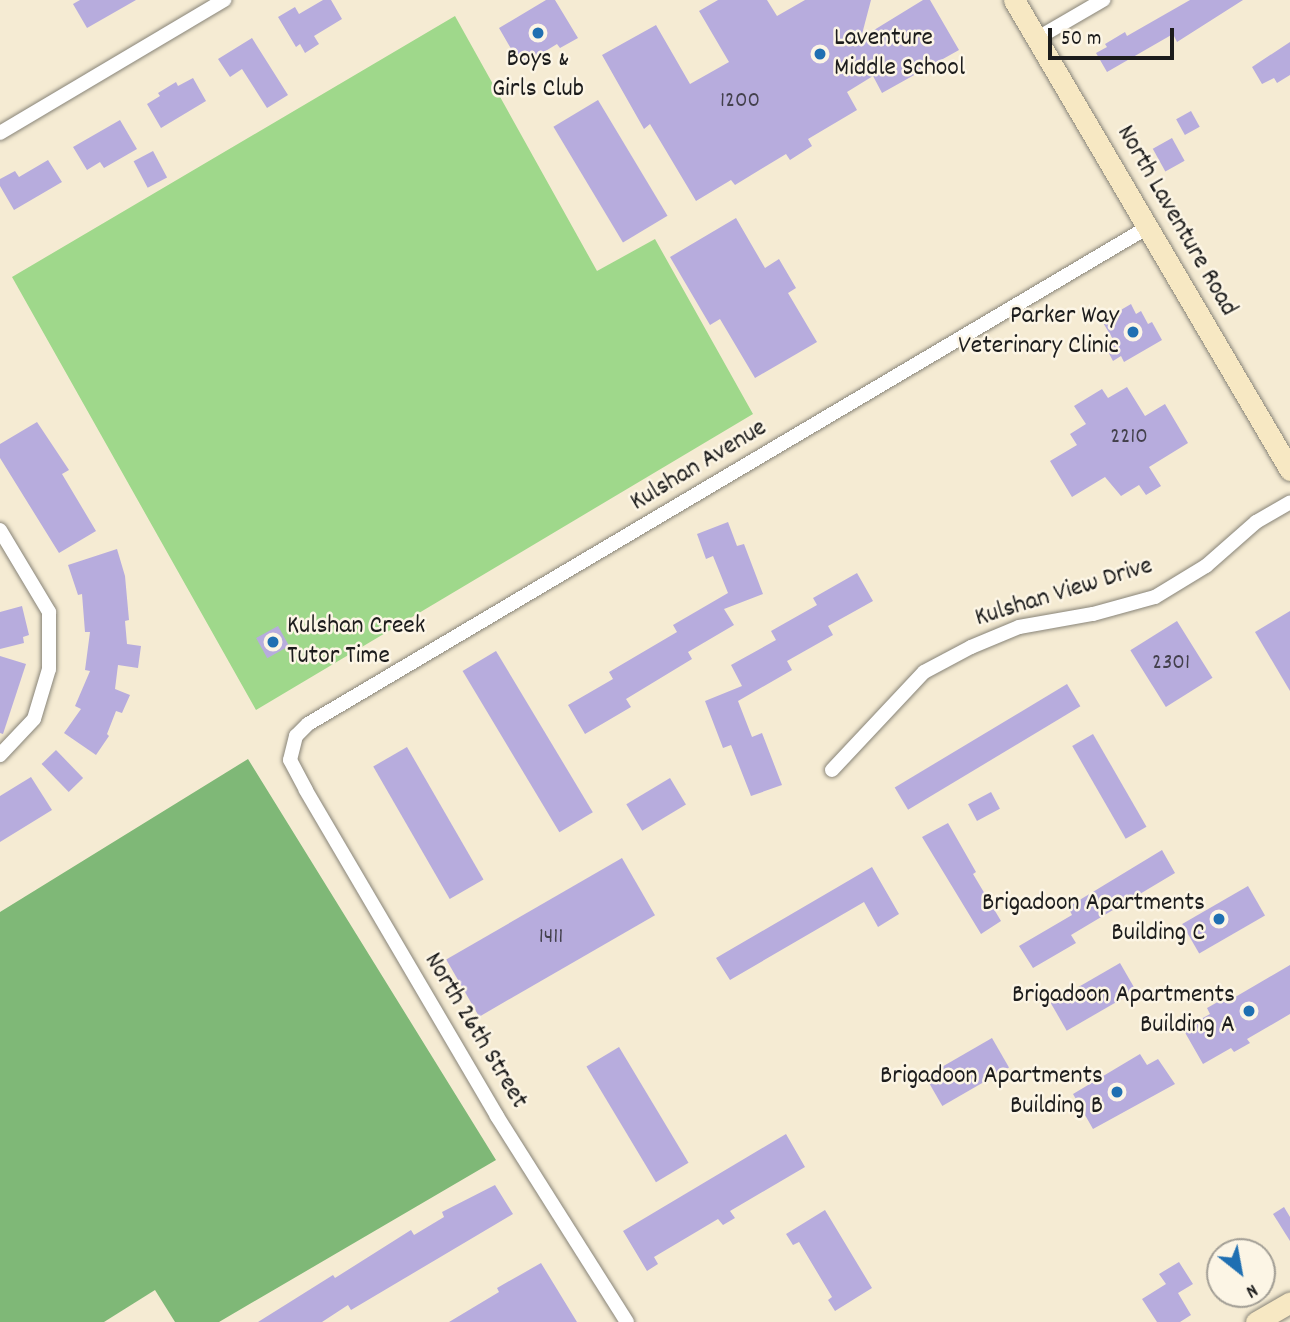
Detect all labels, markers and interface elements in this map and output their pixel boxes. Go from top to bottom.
scale bar [1052,14,1178,58]
place label: Laventure Middle School [834,23,965,84]
marker: Boys & Girls Club [530,25,546,41]
text: 50 m [1061,25,1101,55]
place label: Boys & Girls Club [492,44,584,106]
marker: Laventure Middle School [812,46,828,62]
house number: 1200 [720,88,760,116]
street label: North Laventure Road [1109,120,1243,322]
place label: Parker Way Veterinary Clinic [958,301,1119,362]
marker: Parker Way Veterinary Clinic [1125,324,1141,340]
street label: Kulshan Avenue [625,413,773,519]
house number: 2210 [1110,424,1148,452]
street label: Kulshan View Drive [971,551,1157,635]
place label: Kulshan Creek Tutor Time [287,611,425,672]
marker: Kulshan Creek Tutor Time [265,634,281,650]
house number: 2301 [1152,650,1190,678]
place label: Brigadoon Apartments Building C [982,888,1205,950]
marker: Brigadoon Apartments Building C [1211,911,1227,927]
house number: 1411 [539,924,563,952]
street label: North 26th Street [416,947,534,1115]
place label: Brigadoon Apartments Building A [1012,980,1235,1042]
marker: Brigadoon Apartments Building A [1241,1003,1257,1019]
place label: Brigadoon Apartments Building B [880,1061,1103,1122]
marker: Brigadoon Apartments Building B [1109,1084,1125,1100]
north arrow [1206,1238,1276,1308]
text: N [1240,1276,1262,1304]

